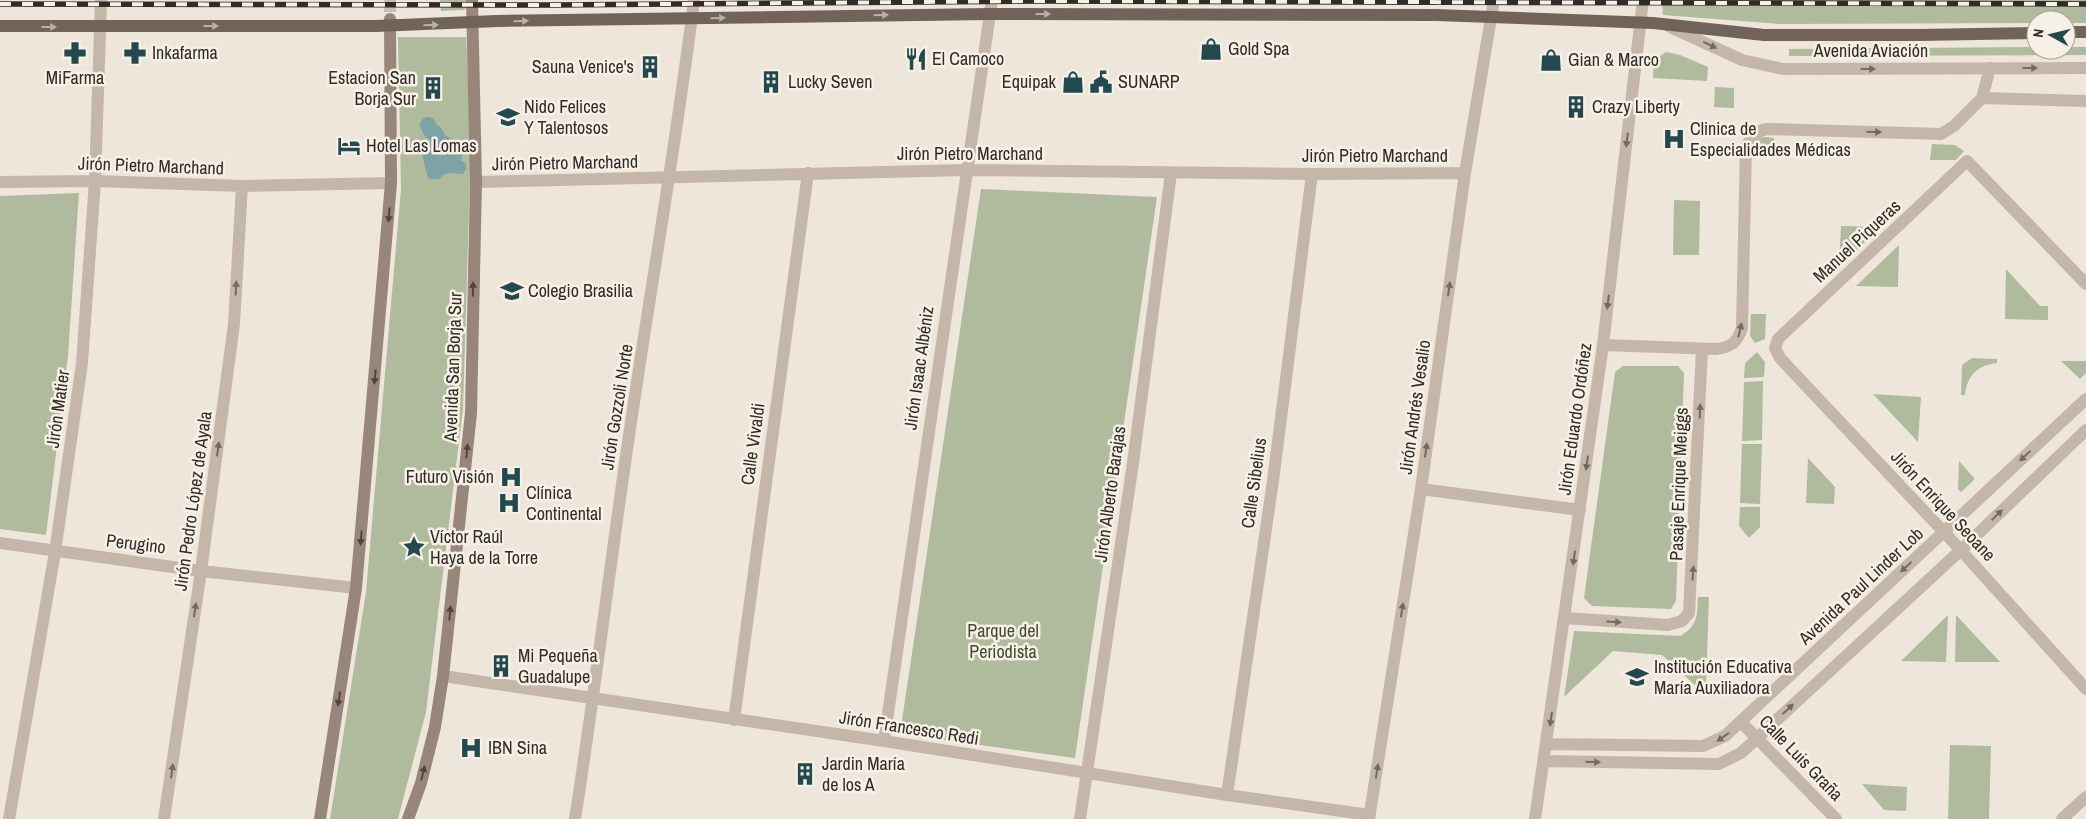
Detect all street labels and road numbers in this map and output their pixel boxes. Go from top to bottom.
street label: Avenida Aviación [1813,38,1928,63]
street label: Jirón Pietro Marchand [897,141,1043,166]
street label: Jirón Pietro Marchand [1302,143,1448,168]
street label: Jirón Pietro Marchand [492,149,638,176]
street label: Jirón Pietro Marchand [78,150,224,181]
street label: Manuel Piqueras [1807,193,1906,288]
street label: Avenida San Borja Sur [437,292,468,443]
street label: Jirón Isaac Albéniz [897,304,940,431]
street label: Jirón Andrés Vesalio [1393,338,1436,476]
street label: Jirón Eduardo Ordóñez [1551,341,1598,497]
street label: Jirón Gozzoli Norte [594,342,639,472]
street label: Jirón Matier [40,368,75,450]
street label: Calle Vivaldi [734,401,771,487]
street label: Pasaje Enrique Meiggs [1663,407,1694,561]
street label: Jirón Pedro López de Ayala [168,410,217,592]
street label: Jirón Alberto Barajas [1088,424,1131,564]
street label: Calle Sibelius [1235,436,1272,530]
street label: Jirón Enrique Seoane [1885,445,2001,567]
street label: Avenida Paul Linder Lob [1792,521,1929,651]
street label: Perugino [105,527,167,560]
street label: Jirón Francesco Redi [837,704,981,751]
street label: Calle Luis Graña [1754,709,1849,806]

